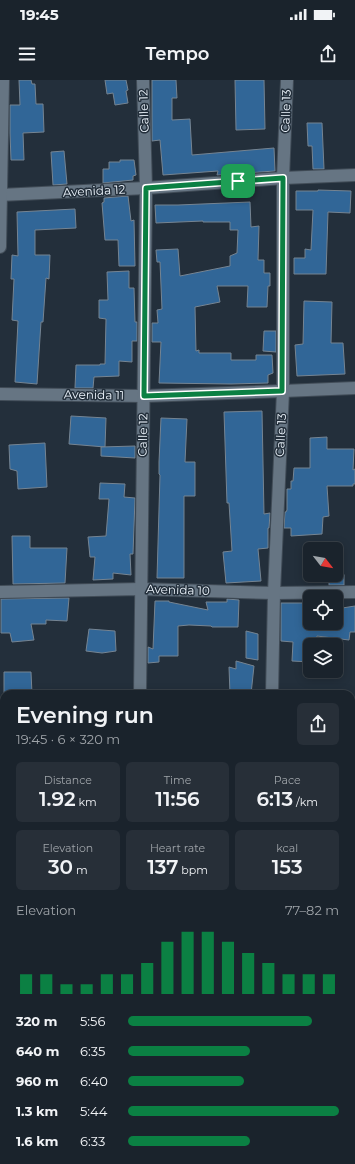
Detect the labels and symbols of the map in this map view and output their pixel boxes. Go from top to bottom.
street label: Calle 12 [135,89,152,133]
street label: Calle 13 [277,89,294,133]
pin [221,164,255,198]
street label: Avenida 12 [62,181,126,200]
street label: Avenida 11 [64,386,124,403]
street label: Calle 12 [135,413,150,457]
street label: Calle 13 [272,413,289,457]
north arrow [303,542,343,582]
street label: Avenida 10 [146,581,210,598]

